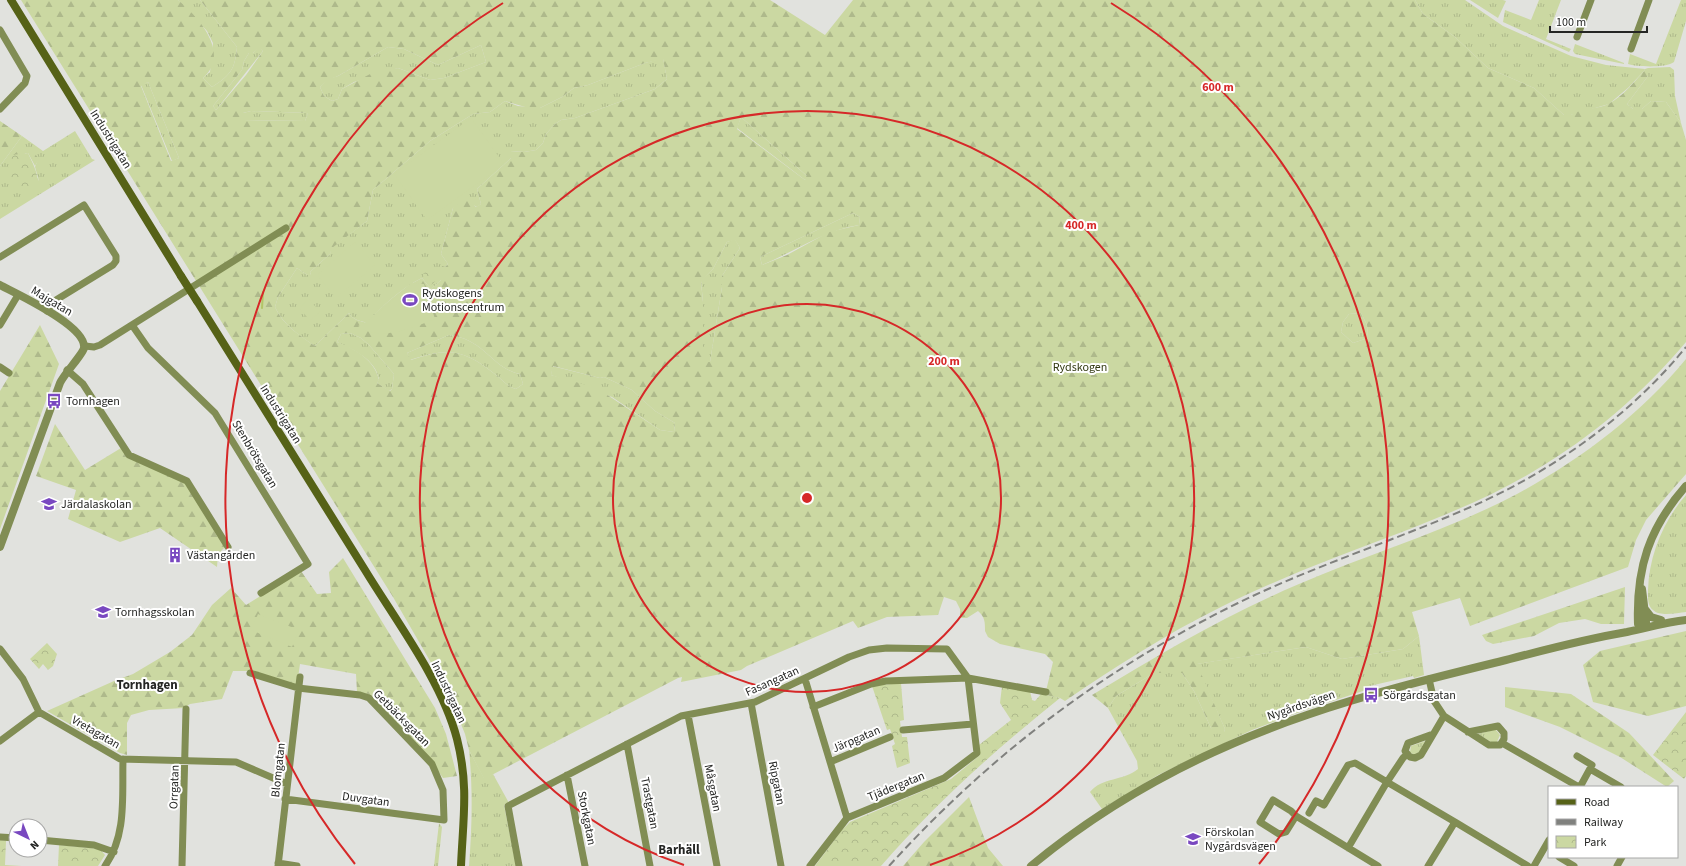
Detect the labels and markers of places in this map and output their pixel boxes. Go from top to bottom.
place label: Rydskogens Motionscentrum [422,285,505,316]
sports icon: Rydskogens Motionscentrum [401,291,419,309]
bus stop icon: Tornhagen [45,392,63,410]
place label: Tornhagen [66,393,120,410]
centre of rings [800,491,814,505]
school or university icon: Järdalaskolan [40,495,58,513]
place label: Järdalaskolan [61,496,132,513]
building icon: Västangården [166,546,184,564]
place label: Västangården [187,547,255,564]
school or university icon: Tornhagsskolan [94,603,112,621]
place label: Tornhagsskolan [115,604,194,621]
bus stop icon: Sörgårdsgatan [1362,686,1380,704]
place label: Sörgårdsgatan [1383,687,1456,704]
place label: Förskolan Nygårdsvägen [1205,824,1276,855]
school or university icon: Förskolan Nygårdsvägen [1184,830,1202,848]

